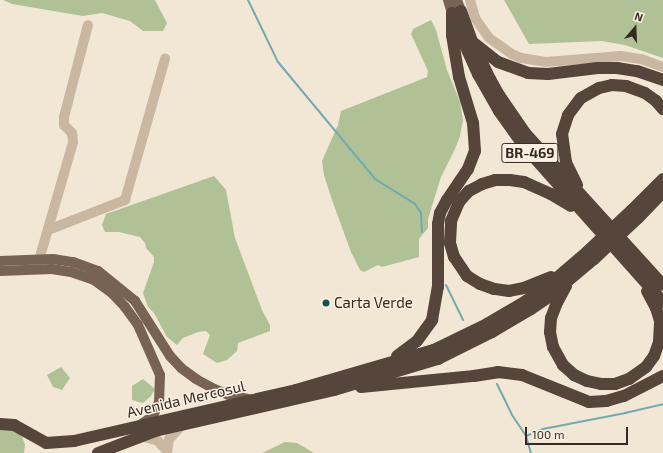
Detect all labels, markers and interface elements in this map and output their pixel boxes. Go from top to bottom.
north arrow [615,8,655,48]
text: N [633,9,645,24]
road number: BR-469 [501,141,559,165]
place label: Carta Verde [334,294,413,312]
marker: Carta Verde [321,298,331,308]
street label: Avenida Mercosul [125,377,247,421]
scale bar [527,419,630,445]
text: 100 m [532,427,564,441]

